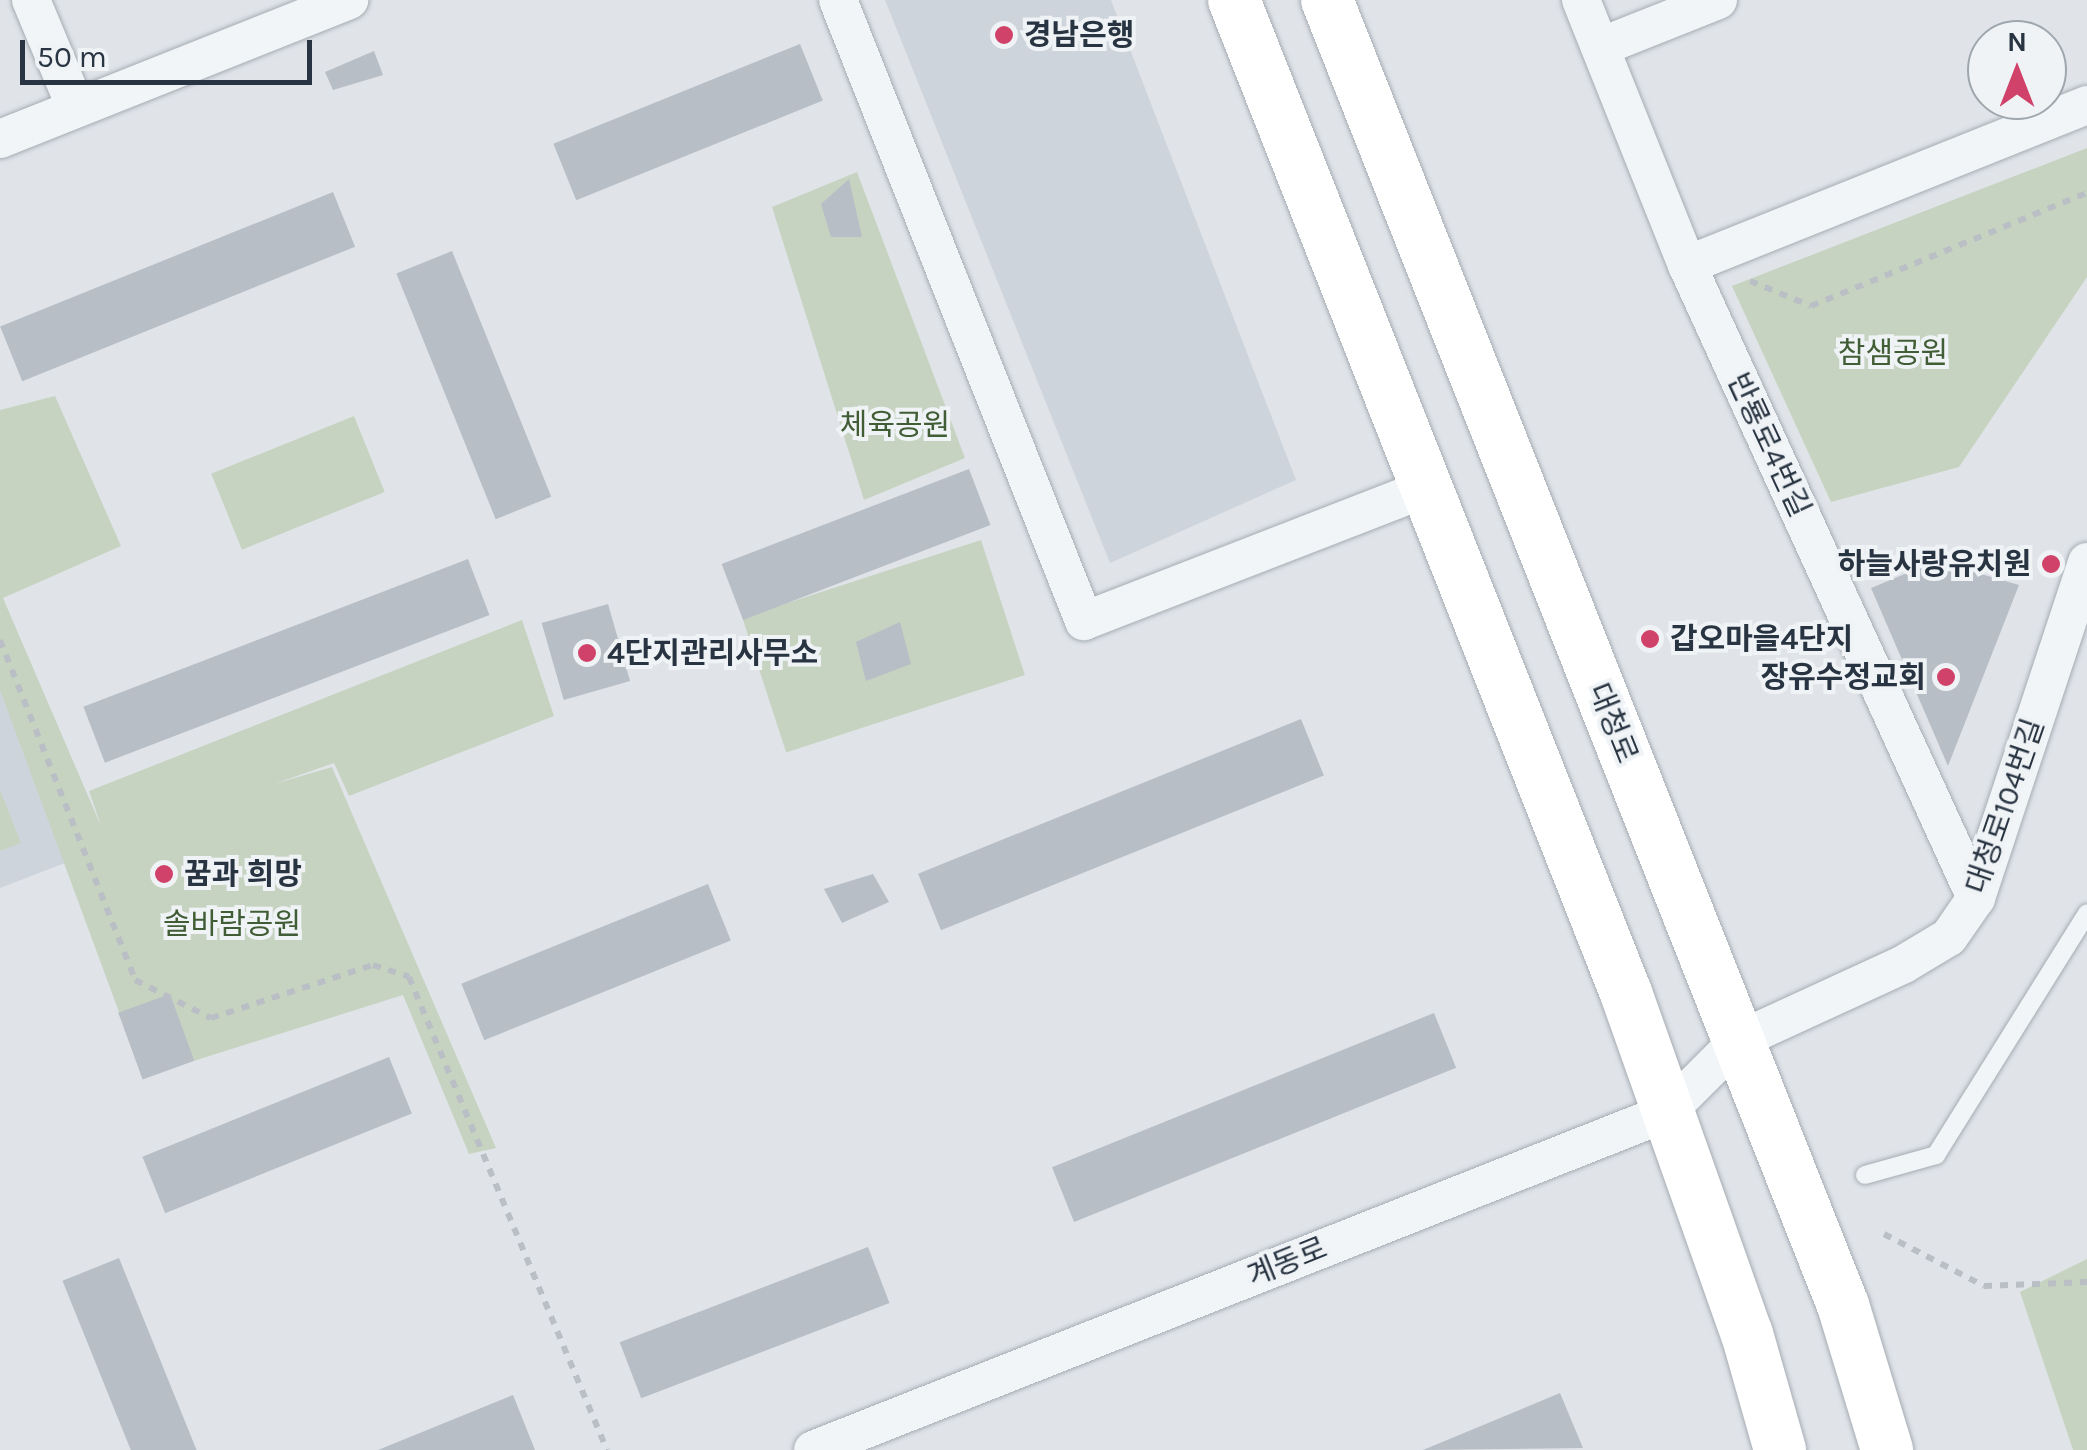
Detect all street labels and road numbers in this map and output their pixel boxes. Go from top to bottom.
street label: 반룡로4번길 [1720,367,1818,523]
street label: 대청로 [1581,678,1645,768]
street label: 대청로104번길 [1958,714,2052,898]
street label: 계동로 [1242,1230,1332,1294]

